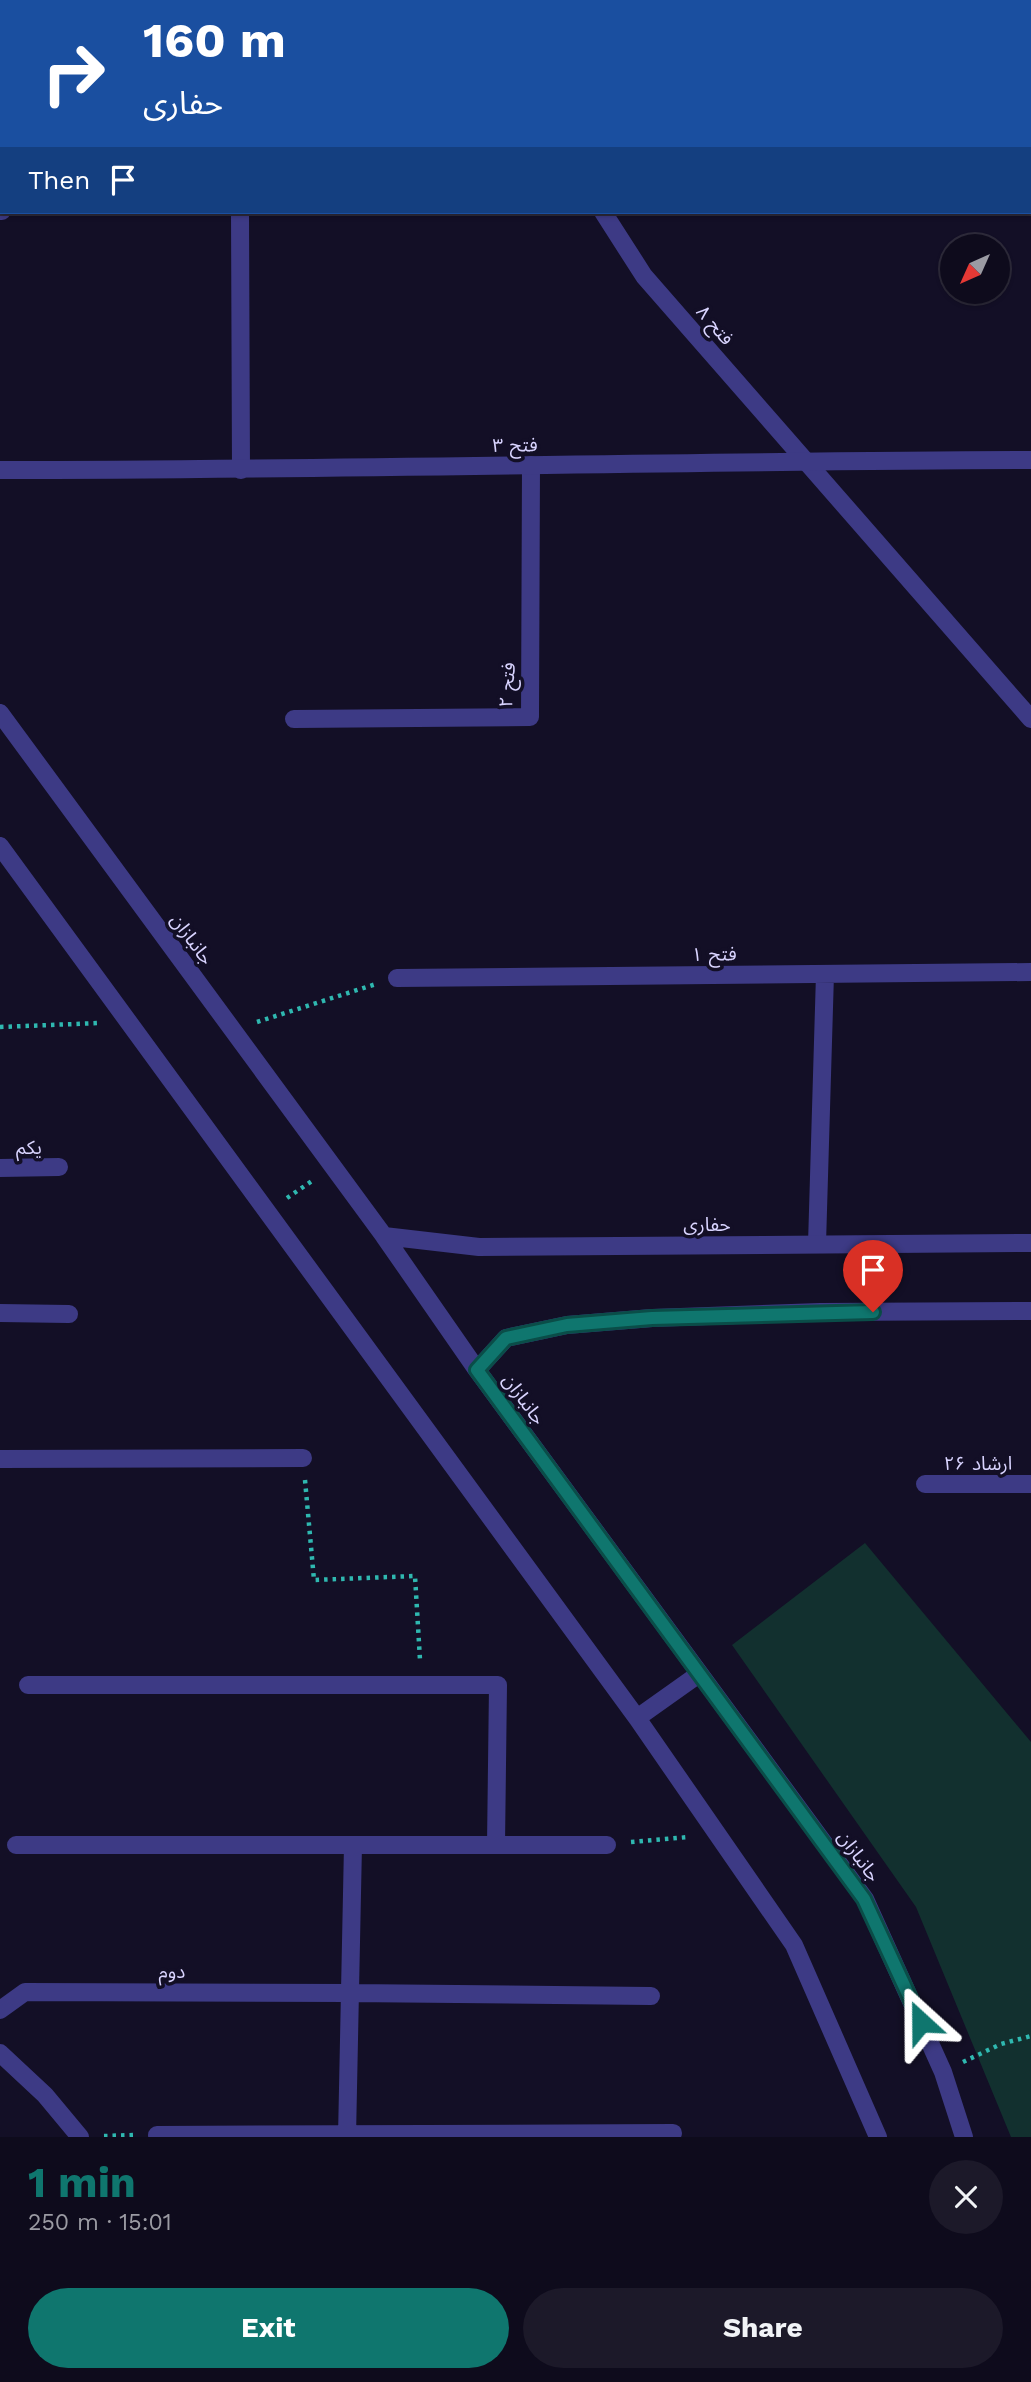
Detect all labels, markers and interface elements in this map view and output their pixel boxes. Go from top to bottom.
text: 160 m [143,11,286,69]
icon: right [28,28,119,119]
text: حفاری [143,84,223,122]
icon: arrive [104,161,142,199]
text: Then [28,165,90,195]
north arrow [940,234,1010,304]
map controls [940,234,1010,304]
street label: فتح ۸ [689,300,739,352]
street label: فتح ۳ [492,433,538,460]
street label: فتح ۲ [494,662,523,709]
street label: جانبازان [166,909,218,969]
street label: فتح ۱ [691,942,737,969]
street label: یکم [16,1136,42,1162]
street label: حفاری [683,1213,731,1236]
pin [843,1240,903,1312]
icon: arrive [854,1251,892,1289]
street label: جانبازان [498,1369,550,1429]
street label: ارشاد ۲۶ [944,1452,1012,1475]
street label: جانبازان [833,1826,885,1886]
street label: دوم [159,1960,185,1986]
position arrow [884,1985,958,2059]
text: 1 min [28,2158,136,2207]
button: close [929,2160,1003,2234]
text: 250 m · 15:01 [28,2209,172,2236]
button: Exit [28,2288,509,2368]
button: Share [523,2288,1003,2368]

